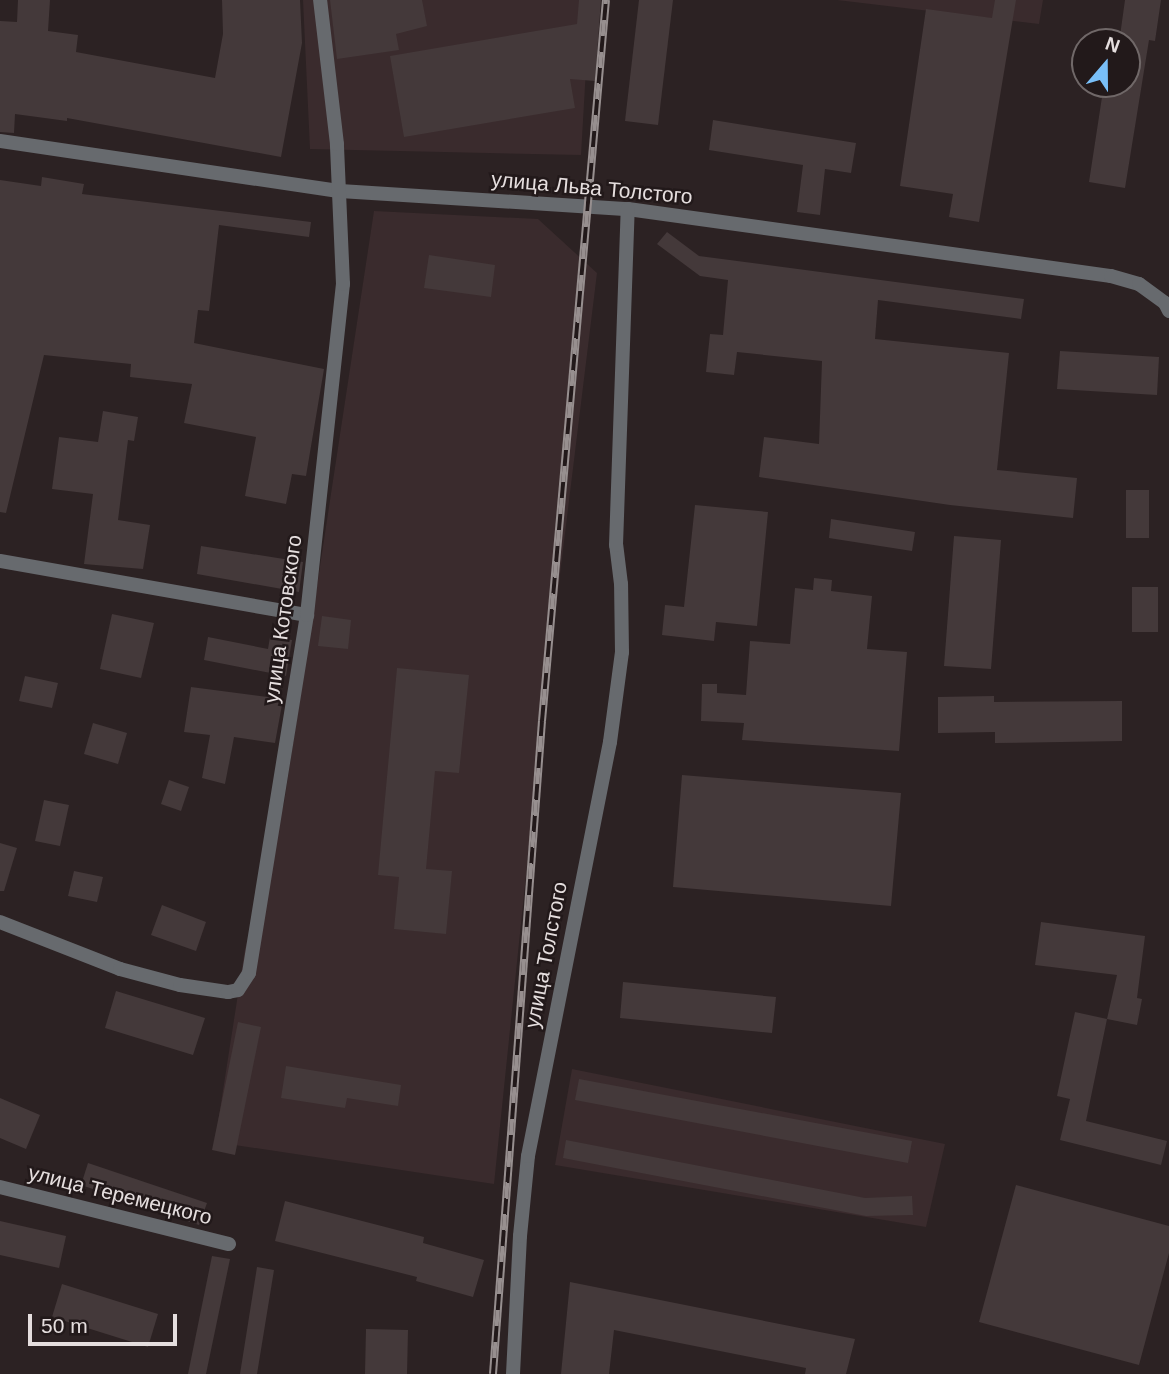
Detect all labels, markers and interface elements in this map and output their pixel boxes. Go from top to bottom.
north arrow [1071,28,1141,98]
text: N [1103,32,1123,57]
street label: улица Льва Толстого [490,167,694,209]
street label: улица Котовского [259,533,307,705]
street label: улица Толстого [519,880,573,1030]
street label: улица Теремецкого [26,1160,214,1230]
scale bar [32,1300,180,1344]
text: 50 m [41,1314,88,1337]

